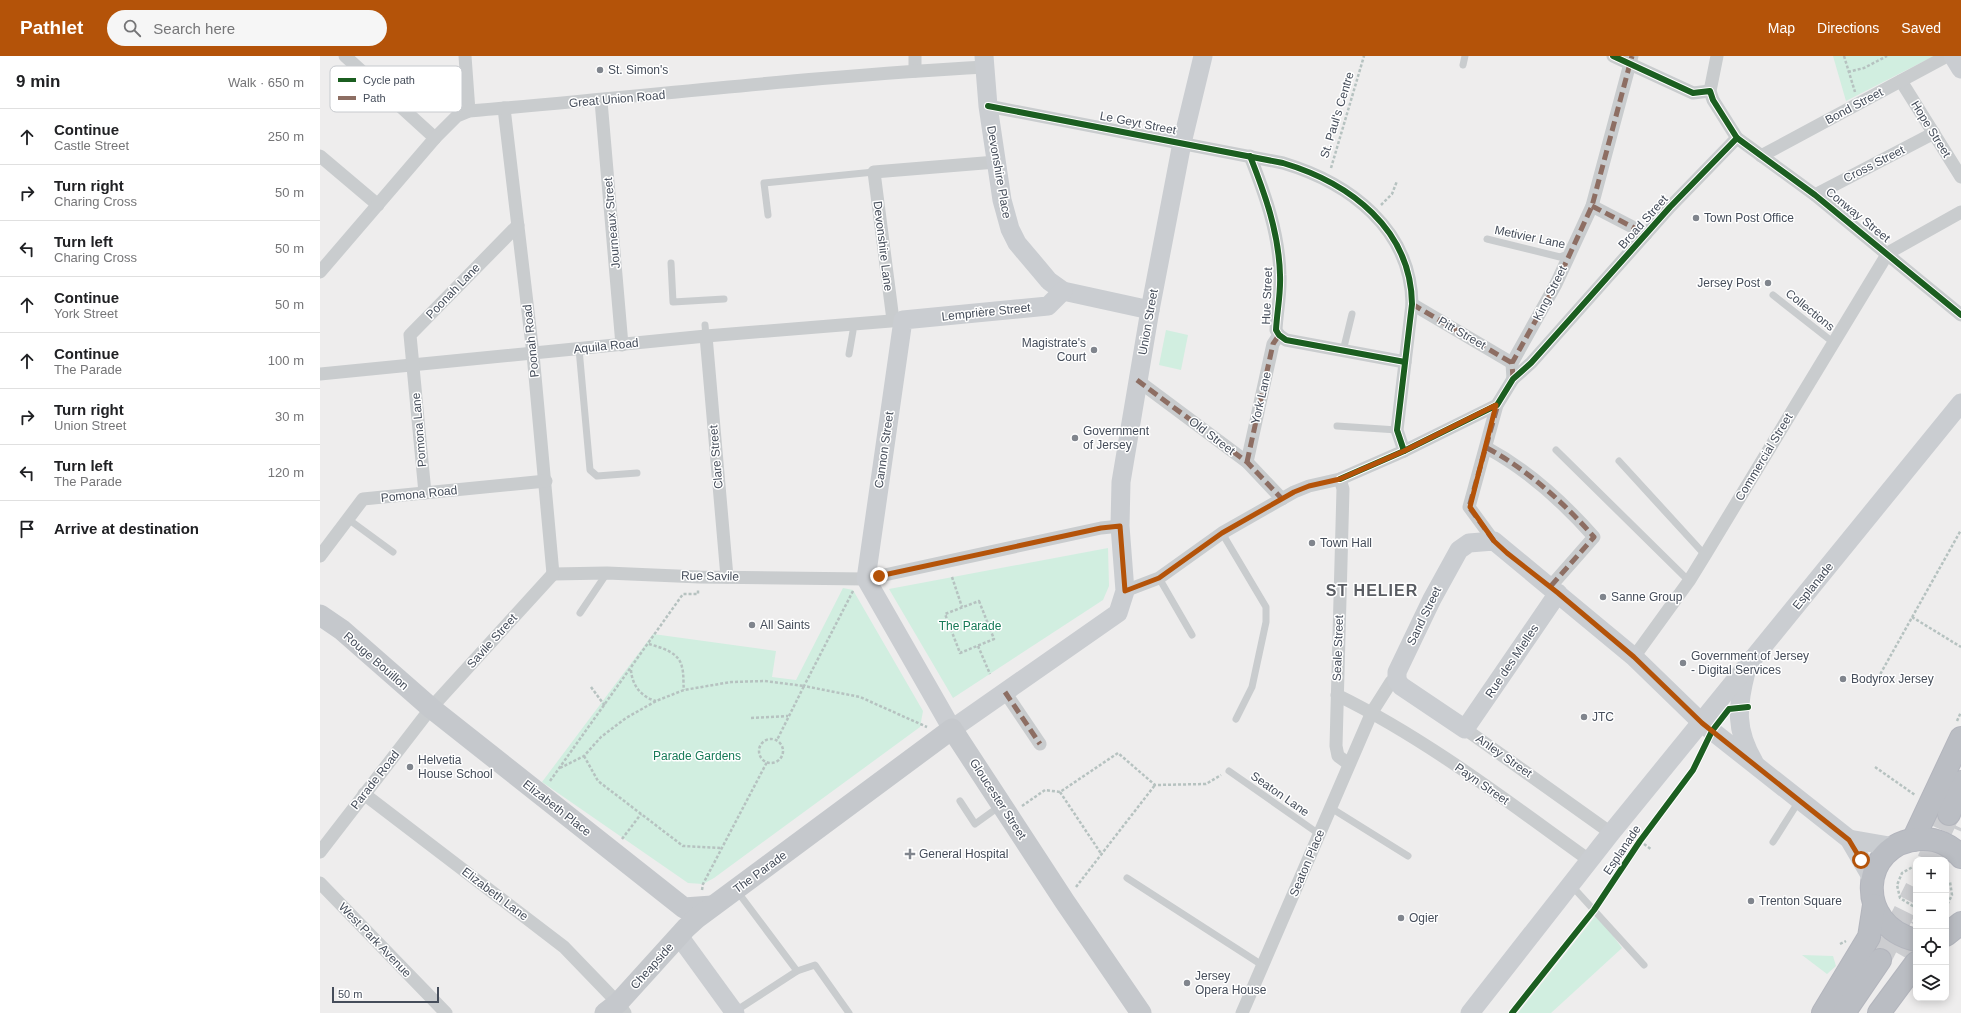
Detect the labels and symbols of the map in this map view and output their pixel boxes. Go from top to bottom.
place label: St. Simon's [608,63,668,77]
marker: St. Simon's [595,65,605,75]
legend [330,66,462,112]
street label: St. Paul's Centre [1317,70,1357,160]
text: Cycle path [363,74,415,86]
street label: Bond Street [1823,85,1886,127]
street label: Great Union Road [568,88,666,110]
text: Path [363,92,386,104]
street label: Hope Street [1908,98,1954,160]
street label: Le Geyt Street [1099,109,1178,137]
street label: Devonshire Place [984,124,1014,220]
street label: Cross Street [1841,142,1907,185]
street label: Journeaux Street [601,176,623,269]
street label: Conway Street [1823,185,1894,246]
street label: Broad Street [1615,192,1671,252]
street label: Devonshire Lane [871,200,896,292]
place label: Town Post Office [1704,211,1794,225]
marker: Town Post Office [1691,213,1701,223]
street label: Metivier Lane [1493,223,1567,251]
street label: Poonah Lane [423,260,483,322]
street label: King Street [1530,263,1570,323]
street label: Hue Street [1259,266,1275,325]
place label: Jersey Post [1697,276,1761,290]
marker: Jersey Post [1763,278,1773,288]
street label: Collections [1783,286,1837,334]
street label: Union Street [1135,287,1161,356]
street label: Lemprière Street [941,300,1032,324]
street label: Poonah Road [520,304,542,378]
street label: Pitt Street [1436,314,1489,353]
street label: Aquila Road [573,336,639,356]
place label: Magistrate's Court [1022,336,1087,364]
marker: Magistrate's Court [1089,345,1099,355]
street label: York Lane [1248,370,1274,426]
street label: Pomona Lane [409,392,429,468]
street label: Cannon Street [872,410,896,489]
street label: Commercial Street [1732,410,1796,503]
street label: Old Street [1186,414,1238,458]
street label: Clare Street [706,424,726,490]
place label: Government of Jersey [1083,424,1150,452]
marker: Government of Jersey [1070,433,1080,443]
street label: Pomona Road [380,483,458,505]
place label: Town Hall [1320,536,1372,550]
marker: Town Hall [1307,538,1317,548]
street label: Esplanade [1790,559,1836,612]
route end [870,567,888,585]
street label: Rue Savile [681,568,739,584]
district label: ST HELIER [1326,582,1418,599]
street label: Sand Street [1404,584,1444,648]
place label: Sanne Group [1611,590,1683,604]
marker: Sanne Group [1598,592,1608,602]
street label: Savile Street [464,611,520,671]
street label: Seale Street [1330,614,1346,681]
place label: All Saints [760,618,810,632]
park label: The Parade [939,619,1002,633]
marker: All Saints [747,620,757,630]
street label: Rue des Mielles [1482,622,1542,700]
street label: Rouge Bouillon [341,629,411,693]
place label: Government of Jersey - Digital Services [1691,649,1809,677]
marker: Government of Jersey - Digital Services [1678,658,1688,668]
place label: Bodyrox Jersey [1851,672,1934,686]
marker: Bodyrox Jersey [1838,674,1848,684]
place label: JTC [1592,710,1614,724]
marker: JTC [1579,712,1589,722]
street label: Anley Street [1473,732,1535,781]
street label: Parade Road [348,748,402,812]
park label: Parade Gardens [653,749,741,763]
place label: Helvetia House School [418,753,493,781]
street label: Gloucester Street [967,756,1030,843]
street label: Payn Street [1452,760,1512,808]
marker: Helvetia House School [405,762,415,772]
street label: Seaton Lane [1248,769,1312,819]
street label: Elizabeth Place [520,777,594,839]
street label: Esplanade [1600,822,1644,877]
street label: Seaton Place [1287,827,1328,899]
place label: General Hospital [919,847,1008,861]
street label: The Parade [731,848,790,896]
marker: General Hospital [904,848,916,860]
route start [1852,851,1870,869]
street label: Elizabeth Lane [459,865,531,924]
place label: Trenton Square [1759,894,1842,908]
marker: Trenton Square [1746,896,1756,906]
street label: West Park Avenue [336,900,414,980]
place label: Ogier [1409,911,1438,925]
marker: Ogier [1396,913,1406,923]
street label: Cheapside [628,940,677,992]
place label: Jersey Opera House [1195,969,1267,997]
marker: Jersey Opera House [1182,978,1192,988]
scale bar [332,985,439,1004]

